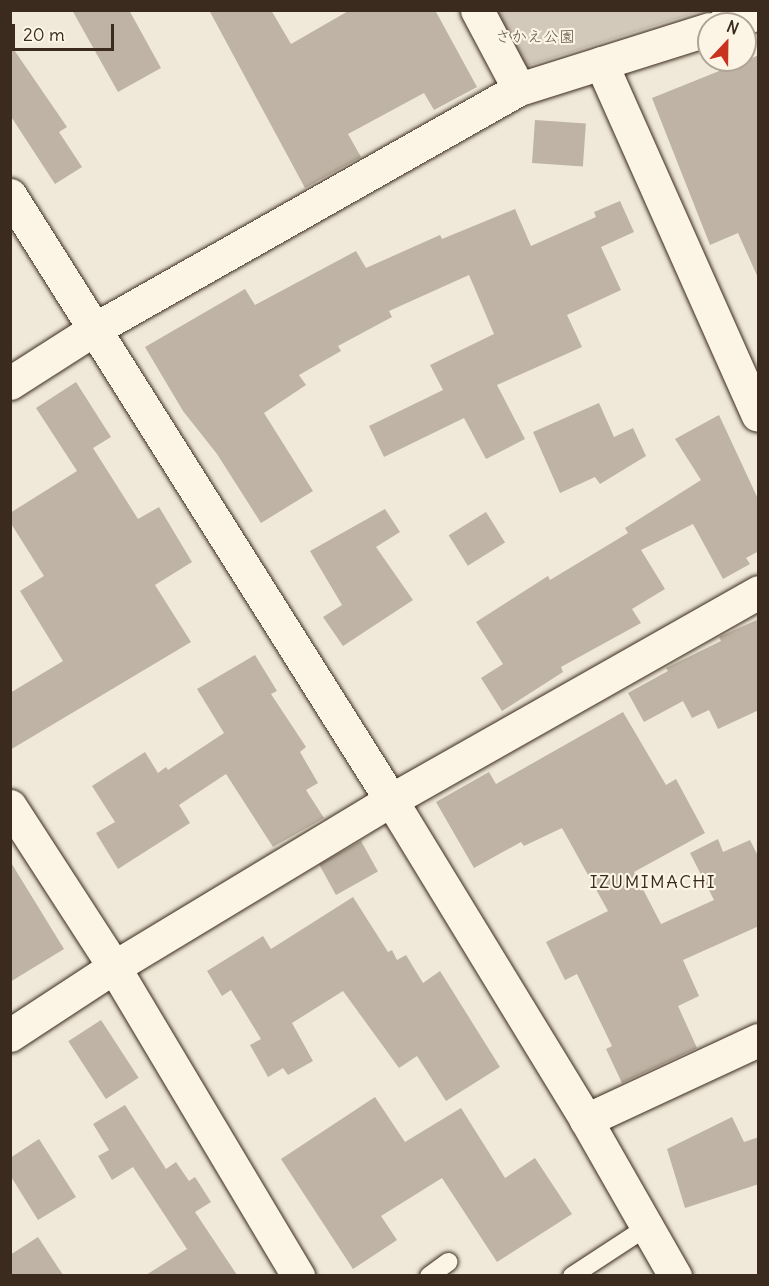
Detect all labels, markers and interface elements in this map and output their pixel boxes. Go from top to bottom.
scale bar [15,12,117,50]
north arrow [697,12,757,72]
text: N [724,16,742,39]
text: 20 m [23,23,65,46]
park label: さかえ公園 [495,26,575,46]
district label: IZUMIMACHI [590,871,716,893]

